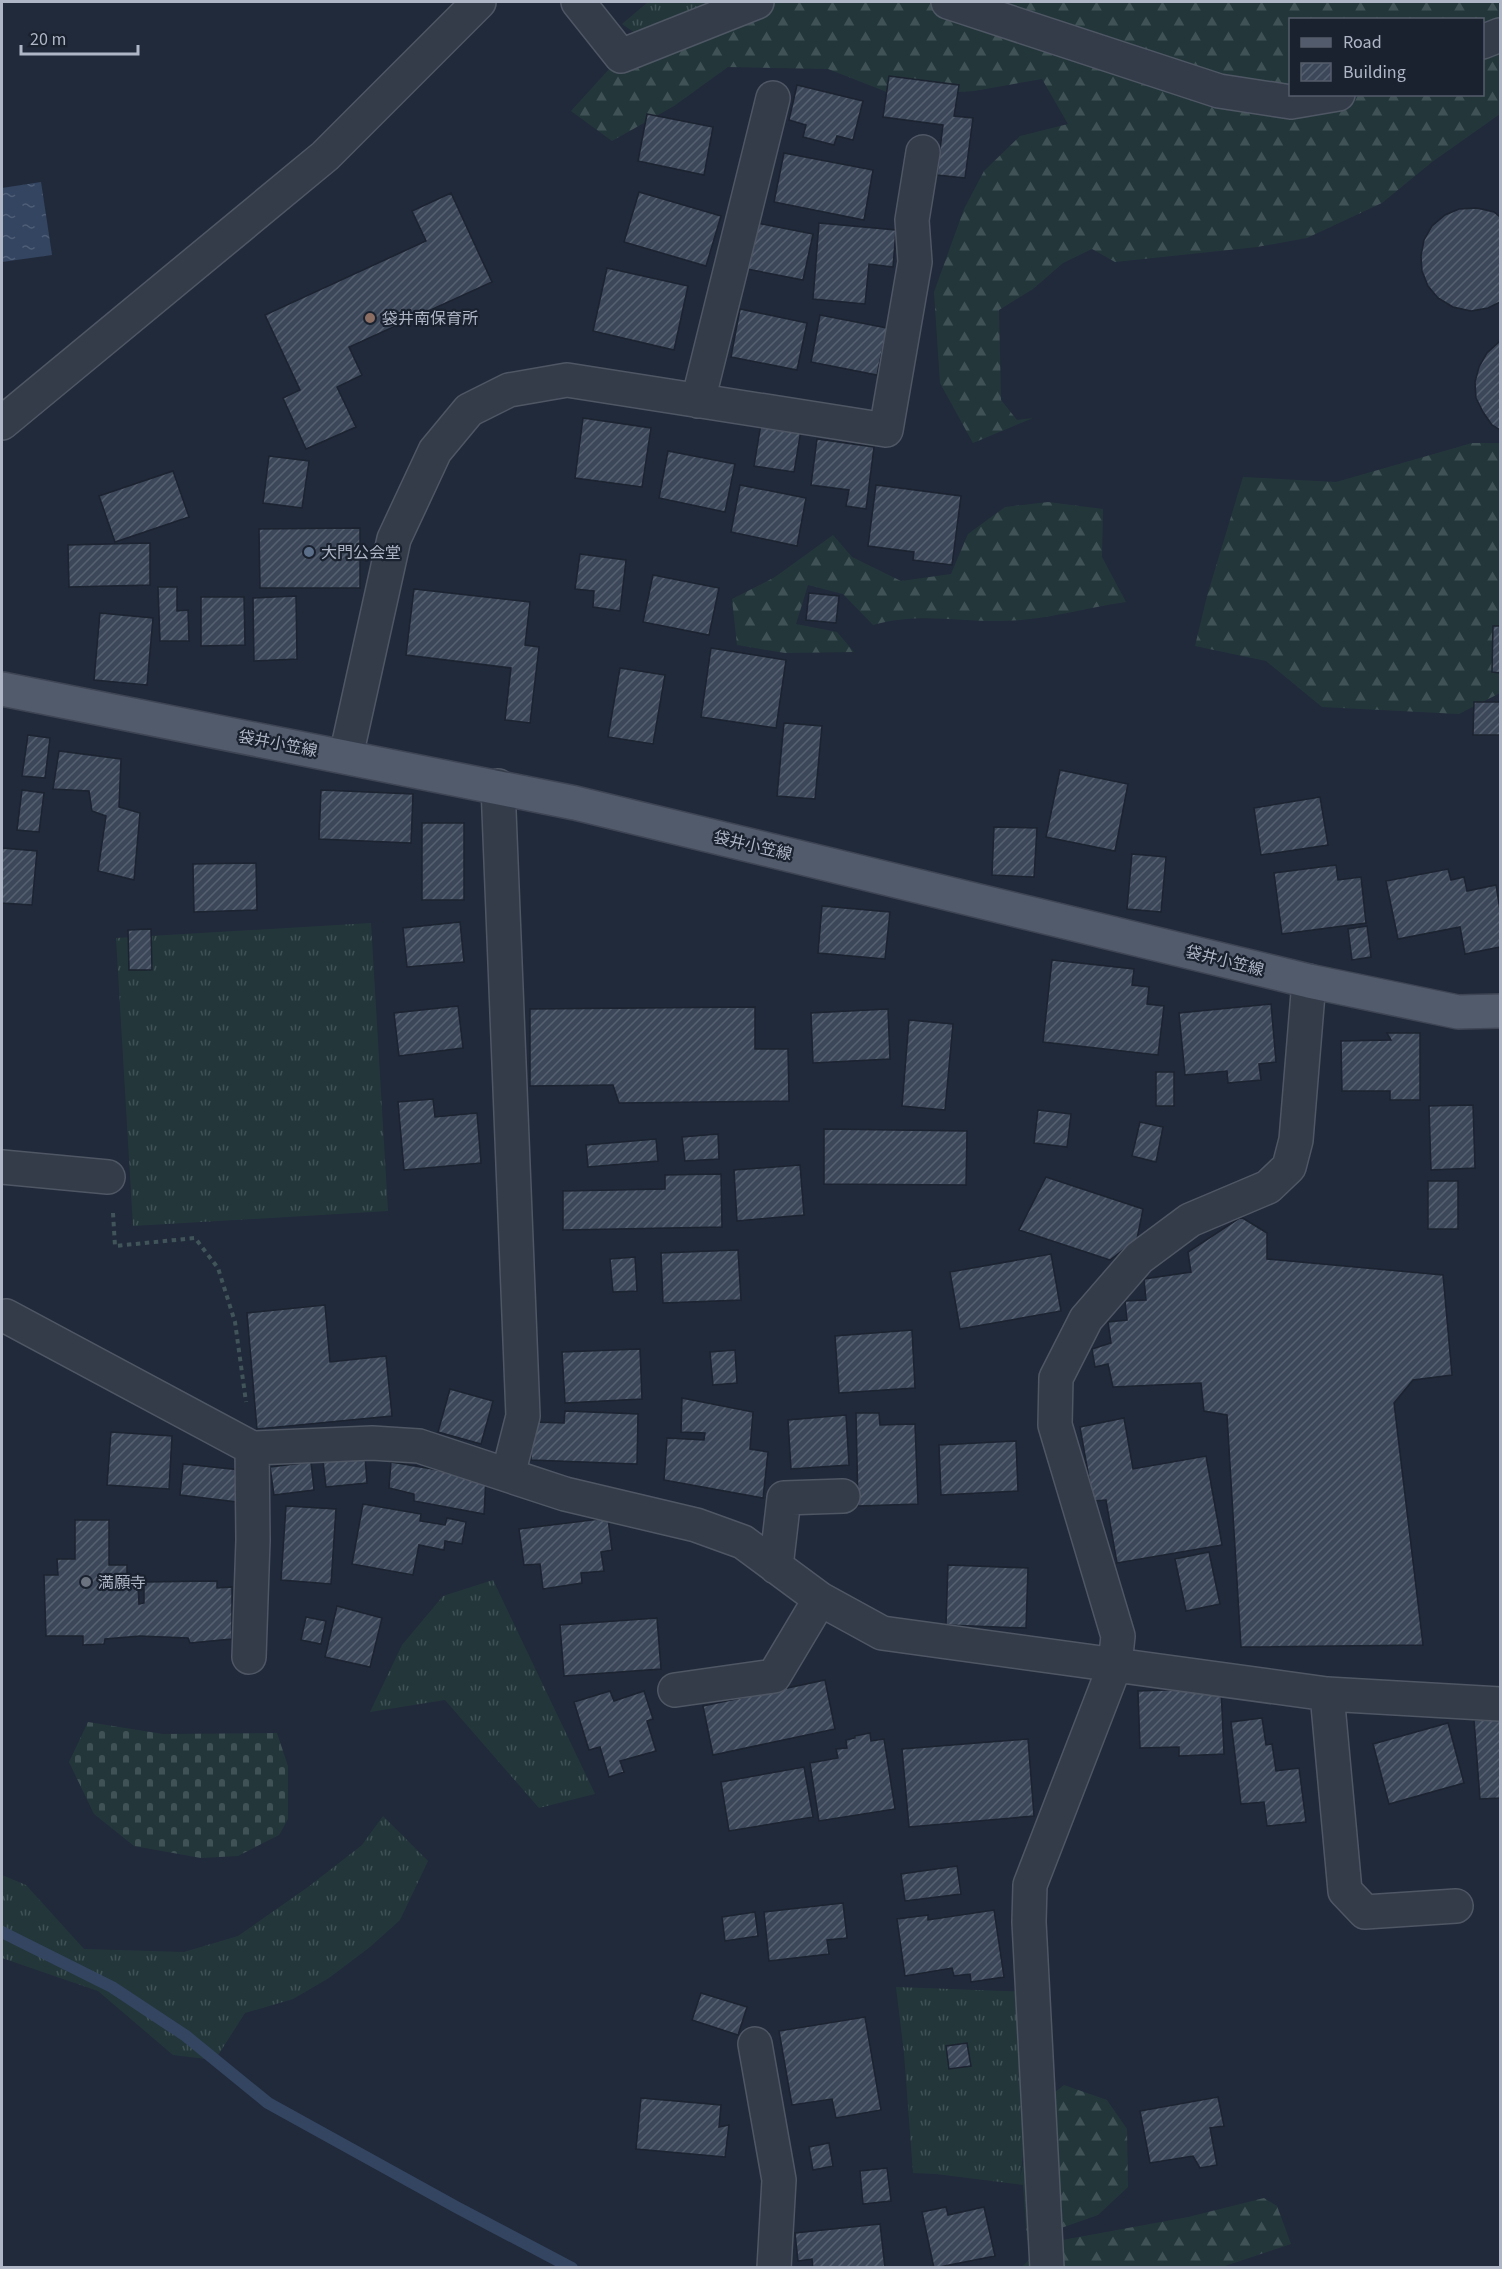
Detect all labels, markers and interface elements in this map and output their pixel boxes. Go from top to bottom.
scale bar [21,18,138,56]
legend [1289,18,1484,96]
text: 20 m [30,27,66,52]
text: Road [1343,30,1382,55]
text: Building [1343,60,1406,85]
place label: 袋井南保育所 [382,308,478,330]
marker: 袋井南保育所 [363,311,377,325]
place label: 大門公会堂 [321,542,401,564]
marker: 大門公会堂 [302,545,316,559]
street label: 袋井小笠線 [236,726,319,762]
street label: 袋井小笠線 [711,826,794,866]
street label: 袋井小笠線 [1183,941,1266,981]
place label: 満願寺 [98,1572,146,1594]
marker: 満願寺 [79,1575,93,1589]

